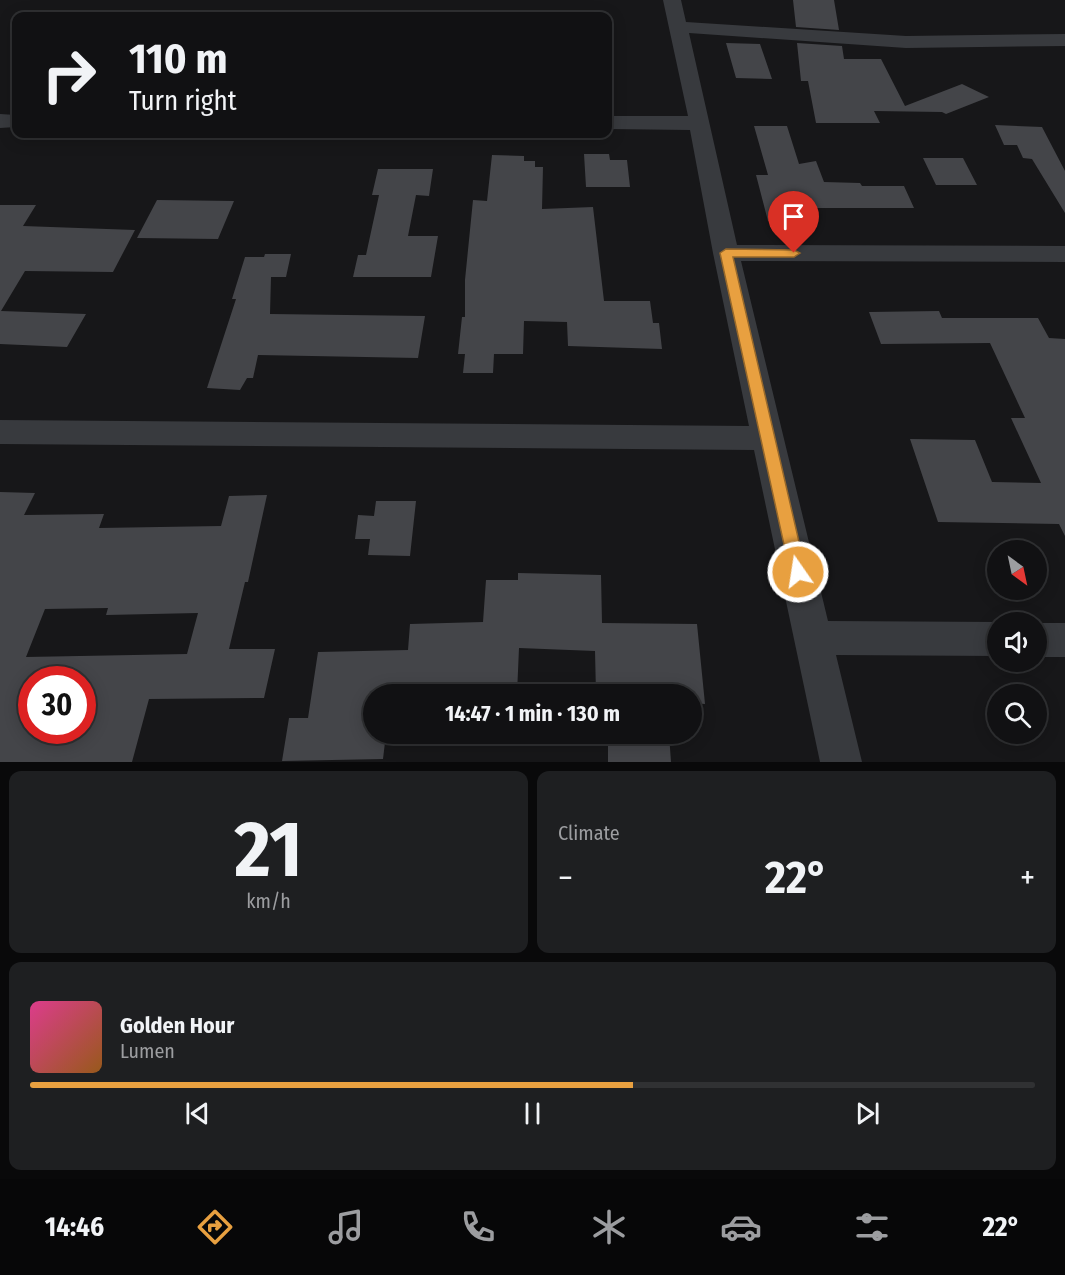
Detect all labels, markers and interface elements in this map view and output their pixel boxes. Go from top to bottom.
text: 110 m [129,34,228,84]
icon: right [30,36,108,114]
text: Turn right [129,85,237,117]
pin [768,191,819,253]
icon: arrive [777,200,810,233]
position arrow [766,540,830,604]
north arrow [987,540,1047,600]
map controls [987,540,1047,744]
button: sound [987,612,1047,672]
speed limit sign: 30 [18,666,96,744]
button: search [987,684,1047,744]
text: 14:47 · 1 min · 130 m [445,700,620,727]
text: 21 [235,803,302,897]
text: Climate [558,821,620,845]
text: 22° [765,851,828,905]
text: − [558,858,573,898]
text: + [1020,858,1035,898]
text: km/h [246,889,291,913]
text: Golden Hour [120,1012,234,1039]
text: Lumen [120,1039,175,1063]
icon: previous [181,1097,214,1130]
icon: pause [516,1097,549,1130]
icon: next [851,1097,884,1130]
icon: directions [194,1206,236,1248]
icon: music [325,1206,367,1248]
icon: phone [457,1206,499,1248]
icon: climate [588,1206,630,1248]
icon: car [720,1206,762,1248]
icon: filters [851,1206,893,1248]
text: 14:46 [45,1211,104,1243]
text: 22° [983,1211,1020,1243]

